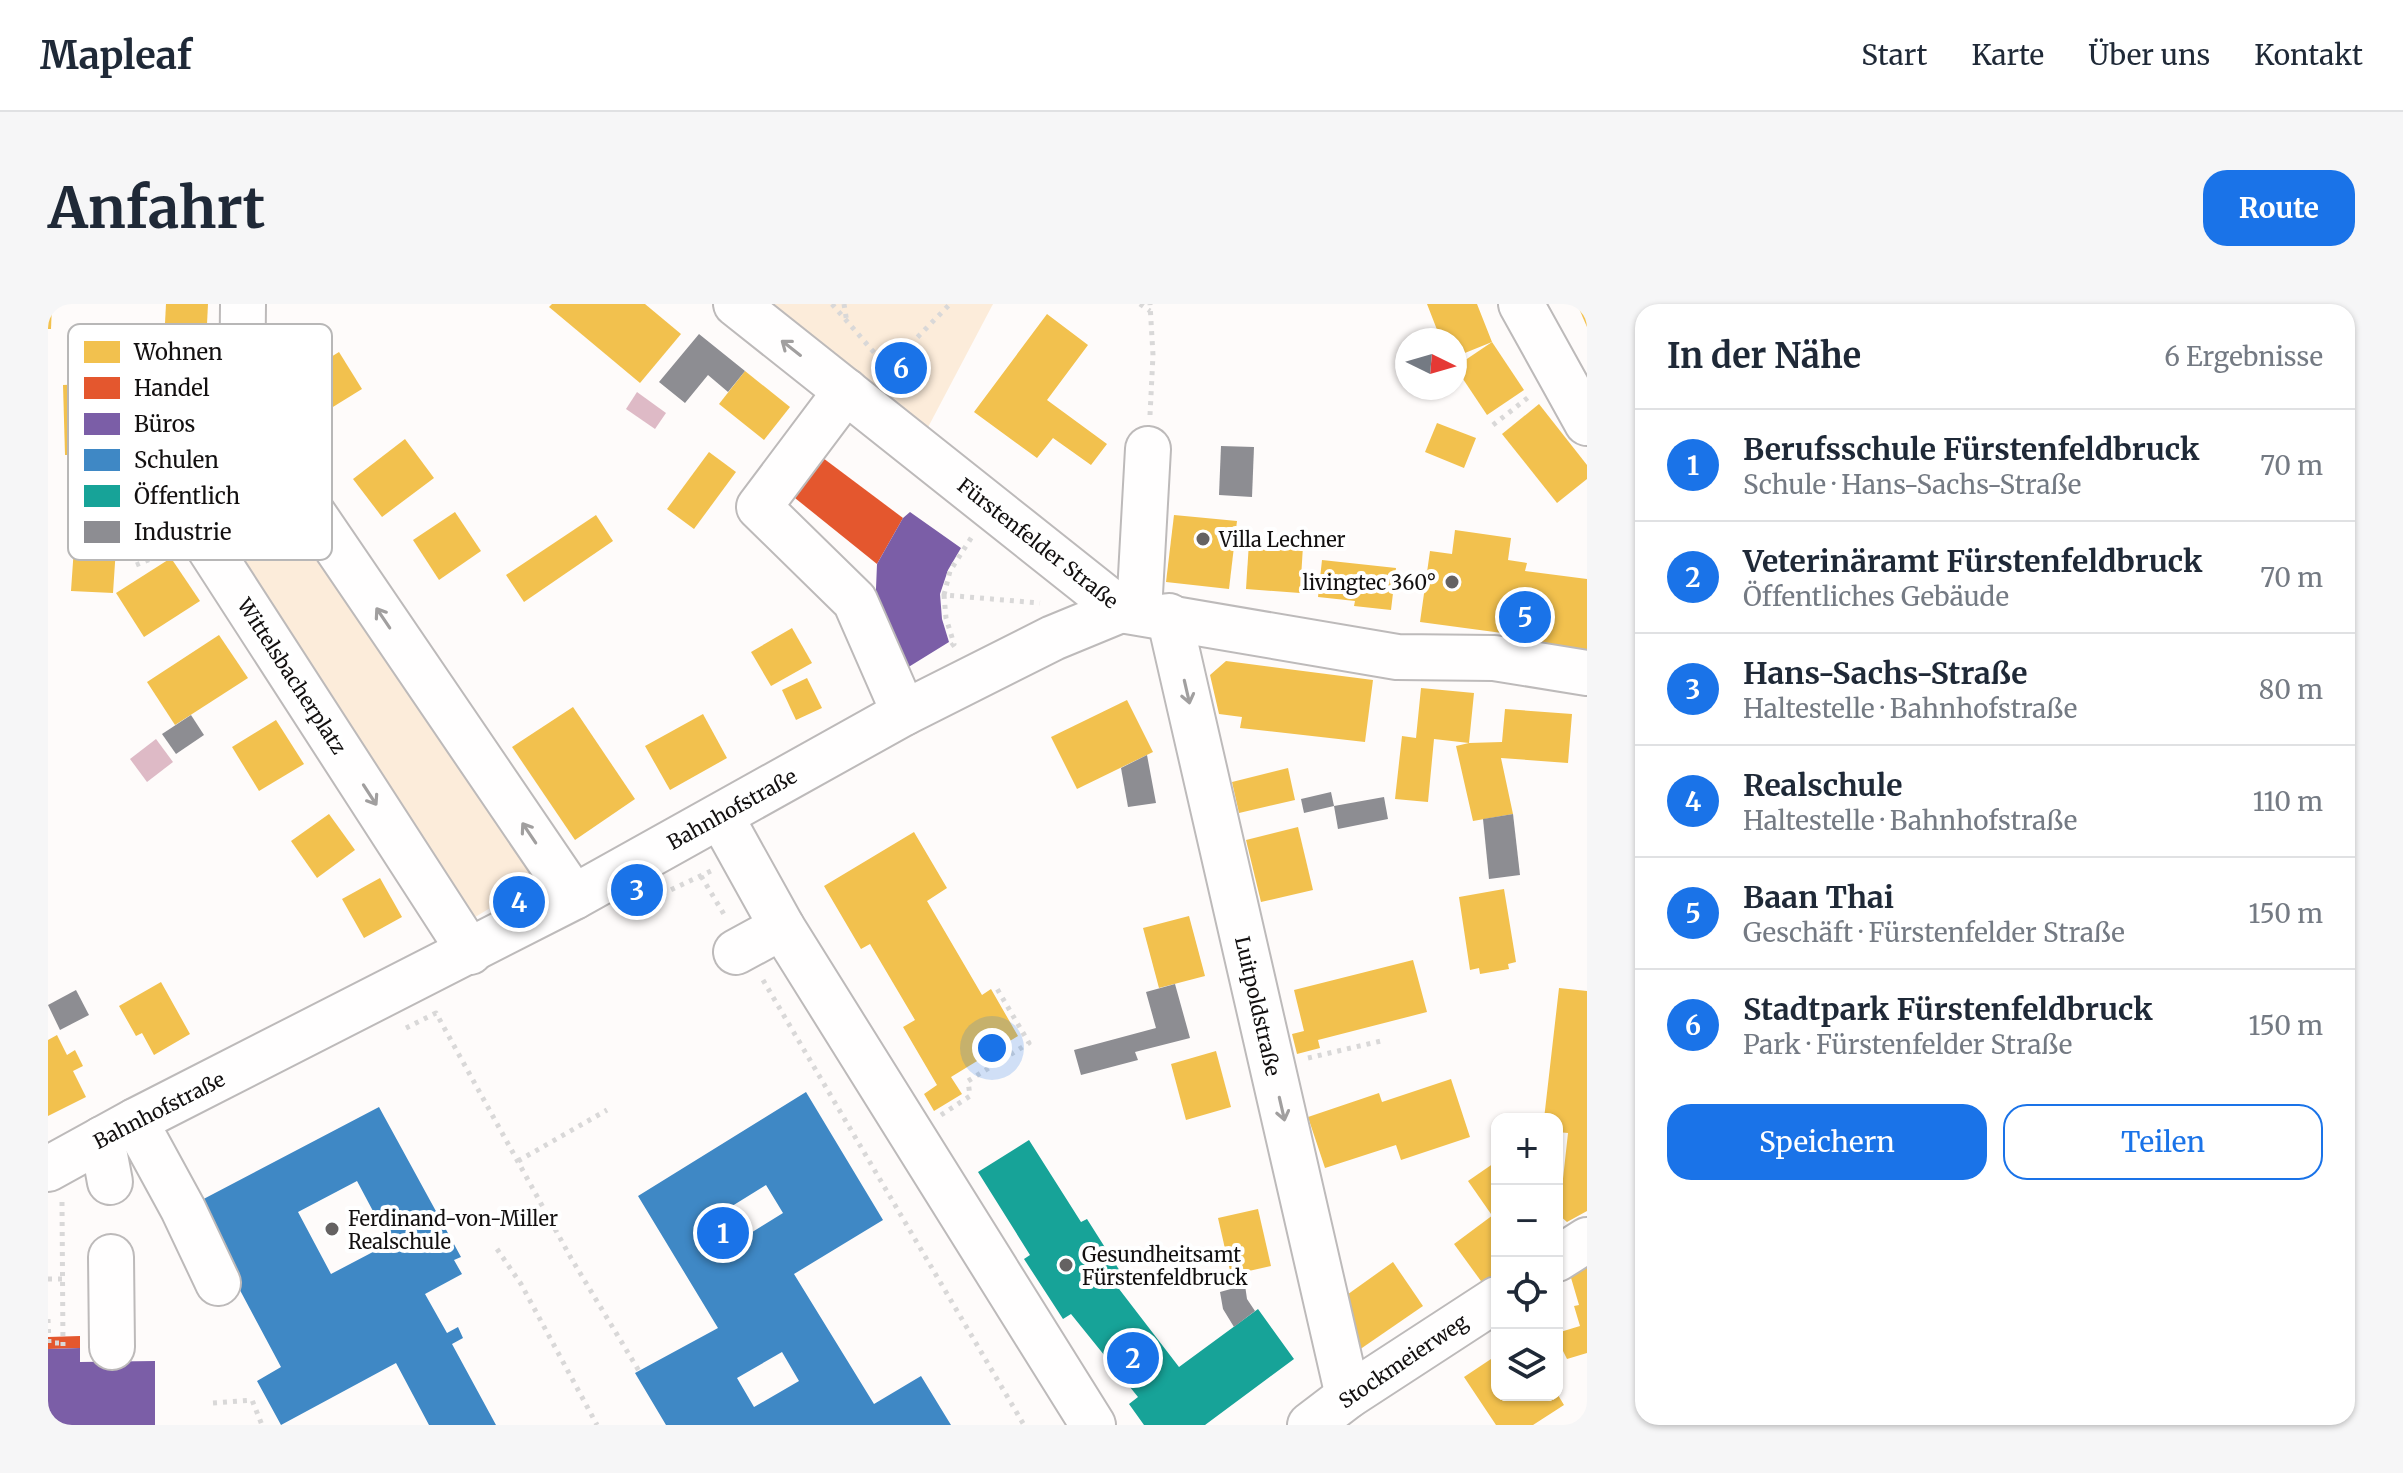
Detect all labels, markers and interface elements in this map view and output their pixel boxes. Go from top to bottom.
text: Mapleaf [40,32,192,79]
text: Start [1861,37,1927,73]
text: Karte [1971,37,2044,73]
text: Über uns [2088,37,2210,73]
text: Kontakt [2254,37,2363,73]
button: Route [2203,170,2355,246]
text: Anfahrt [48,173,265,243]
legend [68,324,332,560]
north arrow [1395,328,1467,400]
text: In der Nähe [1667,335,1861,377]
text: Wohnen [133,338,223,366]
pin: 6 [875,338,927,398]
one-way arrow [781,339,802,356]
text: 6 Ergebnisse [2164,340,2323,373]
text: Handel [134,374,210,402]
text: Büros [134,410,195,438]
text: Berufsschule Fürstenfeldbruck [1743,430,2199,468]
text: Schulen [134,446,219,474]
text: 1 [1687,449,1699,482]
text: 70 m [2260,449,2323,482]
text: Schule · Hans-Sachs-Straße [1743,468,2081,501]
street label: Fürstenfelder Straße [953,472,1123,614]
text: Öffentlich [134,482,240,510]
text: Industrie [134,518,231,546]
place label: Villa Lechner [1218,527,1346,552]
marker: Villa Lechner [1194,530,1212,548]
text: Veterinäramt Fürstenfeldbruck [1743,542,2202,580]
text: 2 [1685,561,1701,594]
text: 70 m [2260,561,2323,594]
place label: livingtec 360° [1303,570,1436,595]
marker: livingtec 360° [1443,573,1461,591]
text: Öffentliches Gebäude [1743,580,2009,613]
pin: 5 [1499,587,1551,647]
street label: Wittelsbacherplatz [232,593,352,759]
one-way arrow [375,607,391,630]
text: Hans-Sachs-Straße [1743,654,2028,692]
text: 3 [1686,673,1700,706]
text: 80 m [2259,673,2323,706]
one-way arrow [1180,679,1195,705]
text: Haltestelle · Bahnhofstraße [1743,692,2077,725]
street label: Bahnhofstraße [663,763,801,855]
text: Realschule [1743,766,1902,804]
one-way arrow [362,783,378,806]
text: 4 [1685,785,1701,818]
text: 110 m [2253,785,2323,818]
text: Haltestelle · Bahnhofstraße [1743,804,2077,837]
one-way arrow [521,822,537,844]
pin: 3 [611,860,663,920]
pin: 4 [493,872,545,932]
text: Baan Thai [1743,878,1894,916]
text: 5 [1685,897,1701,930]
text: 150 m [2249,897,2323,930]
text: Geschäft · Fürstenfelder Straße [1743,916,2125,949]
street label: Luitpoldstraße [1230,934,1286,1078]
text: Stadtpark Fürstenfeldbruck [1743,990,2153,1028]
text: 6 [1685,1009,1701,1042]
text: 150 m [2249,1009,2323,1042]
your location [972,1028,1012,1068]
text: Park · Fürstenfelder Straße [1743,1028,2072,1061]
street label: Bahnhofstraße [89,1066,229,1154]
one-way arrow [1275,1096,1290,1122]
button: Speichern [1667,1104,1987,1180]
button: Teilen [2003,1104,2323,1180]
map controls [1491,1113,1563,1401]
button: + [1491,1113,1563,1185]
button: − [1491,1185,1563,1257]
pin: 1 [697,1203,749,1263]
place label: Ferdinand-von-Miller Realschule [348,1206,558,1254]
marker: Ferdinand-von-Miller Realschule [323,1220,341,1238]
place label: Gesundheitsamt Fürstenfeldbruck [1082,1242,1248,1290]
marker: Gesundheitsamt Fürstenfeldbruck [1057,1256,1075,1274]
button: locate [1491,1257,1563,1329]
street label: Stockmeierweg [1334,1309,1472,1413]
pin: 2 [1107,1328,1159,1388]
button: layers [1491,1329,1563,1401]

